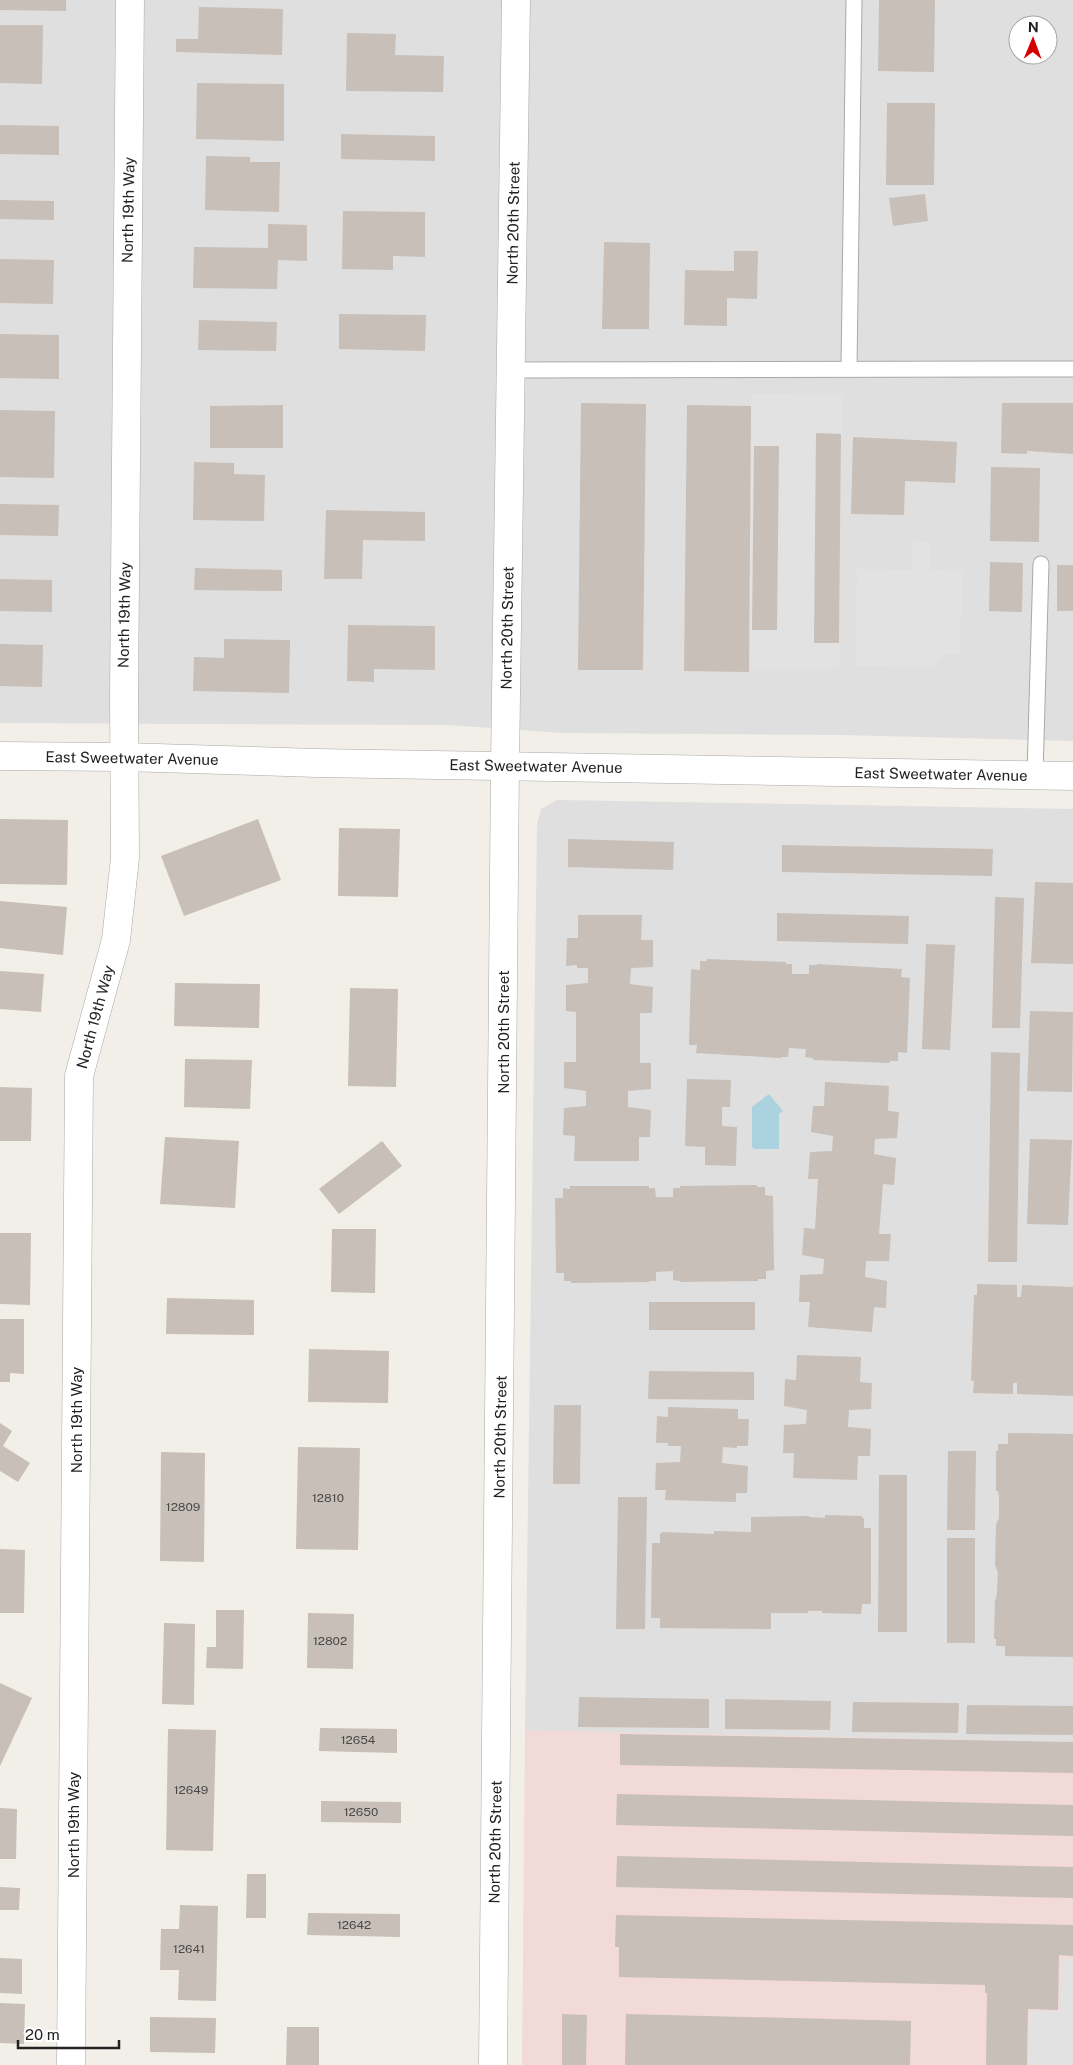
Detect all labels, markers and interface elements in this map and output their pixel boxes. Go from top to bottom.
north arrow [1008,15,1058,65]
text: N [1028,19,1039,35]
street label: North 19th Way [119,157,137,263]
street label: North 20th Street [503,161,523,285]
street label: North 19th Way [115,562,133,668]
street label: North 20th Street [497,566,517,690]
street label: East Sweetwater Avenue [45,748,219,768]
street label: East Sweetwater Avenue [449,756,623,776]
street label: East Sweetwater Avenue [854,764,1028,784]
street label: North 19th Way [73,963,117,1071]
street label: North 20th Street [495,970,512,1094]
street label: North 19th Way [68,1367,85,1473]
street label: North 20th Street [490,1375,510,1499]
house number: 12810 [312,1491,344,1505]
house number: 12809 [166,1500,200,1514]
house number: 12802 [313,1634,347,1648]
house number: 12654 [341,1733,376,1747]
street label: North 19th Way [65,1772,82,1878]
street label: North 20th Street [485,1780,505,1904]
house number: 12649 [174,1783,208,1797]
house number: 12650 [344,1805,378,1819]
house number: 12642 [337,1918,371,1932]
house number: 12641 [173,1942,205,1956]
scale bar [18,2018,119,2050]
text: 20 m [25,2026,60,2043]

